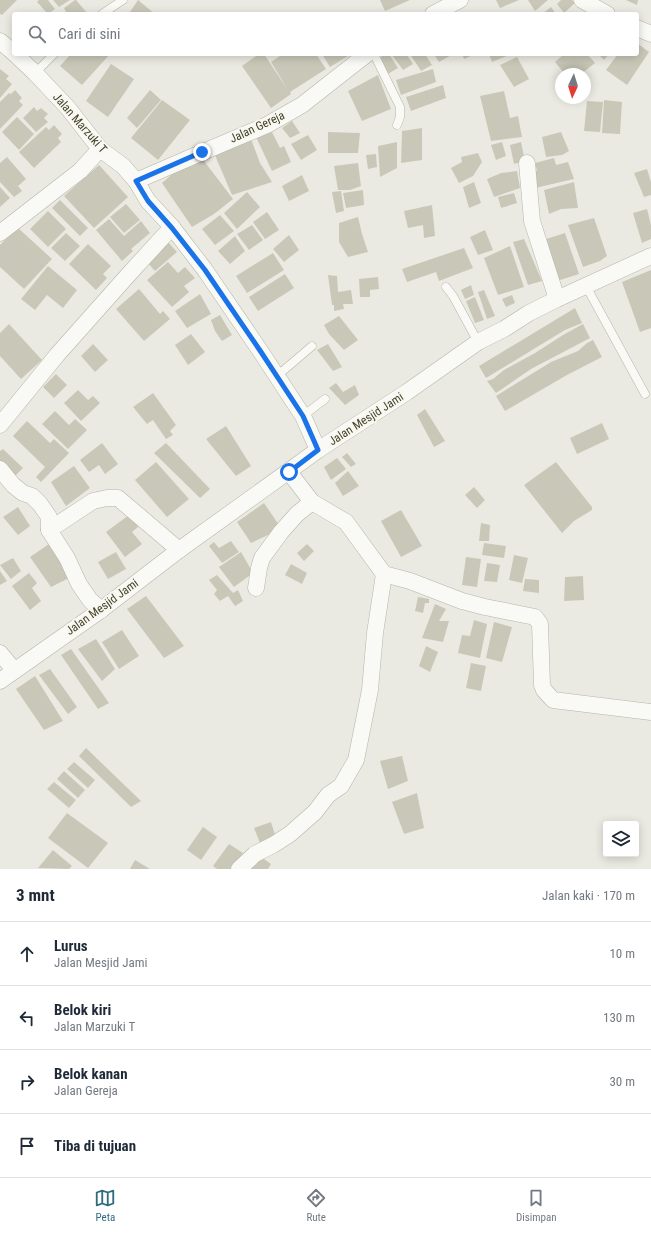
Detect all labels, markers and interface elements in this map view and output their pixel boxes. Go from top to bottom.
search box [12,12,639,56]
icon: search [26,23,48,45]
text: Cari di sini [58,25,120,43]
north arrow [555,68,591,104]
street label: Jalan Marzuki T [50,90,110,156]
street label: Jalan Gereja [227,108,287,146]
route end [193,143,211,161]
street label: Jalan Mesjid Jami [326,390,406,448]
route start [280,463,298,481]
street label: Jalan Mesjid Jami [63,576,141,638]
map controls [603,821,639,857]
button: layers [603,821,639,857]
text: 3 mnt [16,885,55,905]
text: Jalan kaki · 170 m [542,888,635,903]
text: Lurus [54,937,88,955]
icon: ahead [16,943,38,965]
text: 10 m [609,946,635,961]
text: Jalan Mesjid Jami [54,955,147,970]
text: Belok kiri [54,1001,111,1019]
icon: left [16,1007,38,1029]
text: 130 m [603,1010,635,1025]
text: Jalan Marzuki T [54,1019,135,1034]
text: Belok kanan [54,1065,128,1083]
icon: right [16,1071,38,1093]
text: 30 m [609,1074,635,1089]
text: Jalan Gereja [54,1083,118,1098]
icon: arrive [16,1135,38,1157]
text: Tiba di tujuan [54,1137,136,1155]
tab: Peta [94,1187,116,1224]
tab: Rute [305,1187,327,1224]
tab: Disimpan [516,1187,557,1224]

